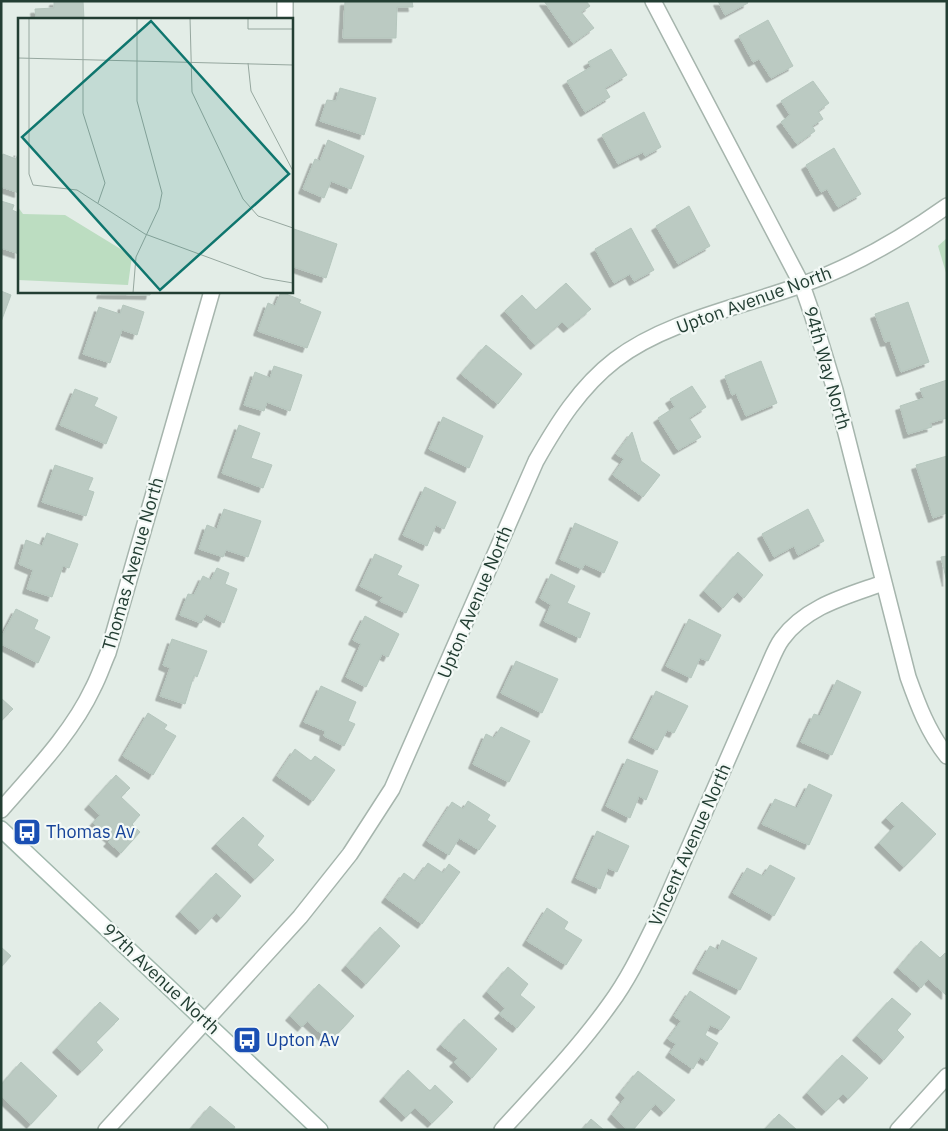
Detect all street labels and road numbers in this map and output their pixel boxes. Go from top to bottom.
street label: Upton Avenue North [673,261,835,338]
street label: 94th Way North [799,304,856,432]
street label: Thomas Avenue North [97,475,168,653]
street label: Upton Avenue North [432,522,517,682]
street label: Vincent Avenue North [643,760,736,930]
street label: 97th Avenue North [98,918,225,1039]

